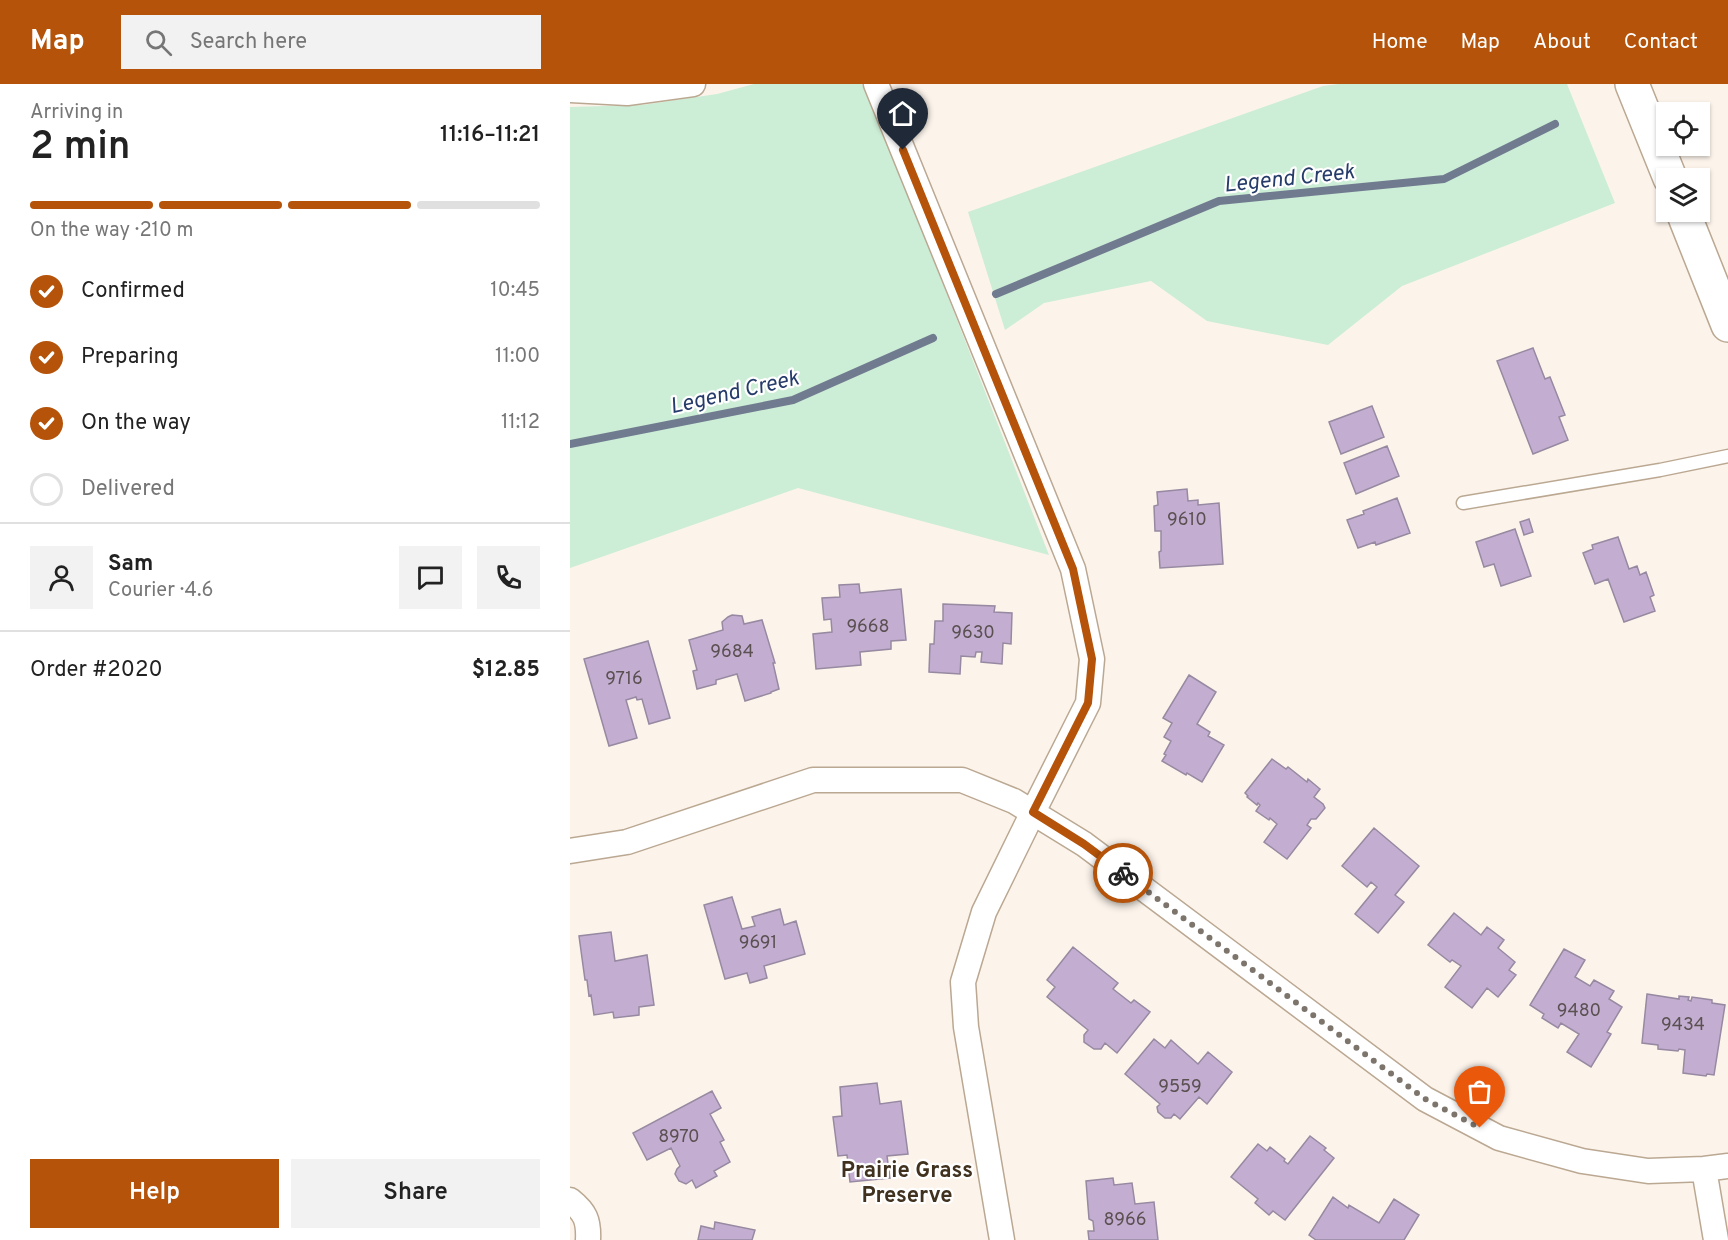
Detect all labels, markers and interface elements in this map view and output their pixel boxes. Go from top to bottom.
search box [121,15,541,69]
text: Map [30,24,85,60]
icon: search [142,26,175,59]
text: Search here [190,29,307,56]
text: Home [1372,29,1428,56]
text: Map [1461,29,1500,56]
text: About [1533,29,1591,56]
text: Contact [1624,29,1698,56]
pin [877,88,928,150]
icon: home [886,97,919,130]
text: Arriving in [30,100,123,126]
map controls [1656,102,1710,222]
button: locate [1656,102,1710,156]
text: 11:16–11:21 [440,122,540,149]
text: 2 min [30,124,131,173]
water label: Legend Creek [1223,159,1357,200]
button: layers [1656,168,1710,222]
text: On the way · 210 m [30,218,194,244]
icon: check [30,275,63,308]
text: Confirmed [81,278,185,305]
text: 10:45 [490,278,540,304]
icon: check [30,341,63,374]
text: Preparing [81,344,179,371]
text: 11:00 [495,344,540,370]
water label: Legend Creek [668,365,802,421]
icon: check [30,407,63,440]
text: On the way [81,410,191,437]
text: 11:12 [501,410,540,436]
text: Delivered [81,476,175,503]
house number: 9610 [1167,509,1207,532]
button: person [30,546,93,609]
button: chat [399,546,462,609]
button: phone [477,546,540,609]
text: Sam [108,551,153,578]
text: Courier · 4.6 [108,578,213,604]
house number: 9668 [846,616,890,639]
house number: 9630 [951,622,995,645]
house number: 9684 [710,641,754,664]
text: Order #2020 [30,657,163,684]
text: $12.85 [472,657,540,684]
house number: 9716 [605,668,643,691]
courier [1093,843,1153,903]
icon: bike [1107,857,1140,890]
house number: 9691 [739,932,777,955]
house number: 9480 [1557,1000,1601,1023]
house number: 9434 [1661,1014,1705,1037]
pin [1454,1066,1505,1128]
icon: bag [1463,1075,1496,1108]
house number: 9559 [1158,1076,1202,1099]
house number: 8970 [658,1126,700,1149]
district label: Prairie Grass Preserve [841,1158,973,1210]
button: Help [30,1159,279,1228]
button: Share [291,1159,540,1228]
house number: 8966 [1104,1209,1146,1232]

